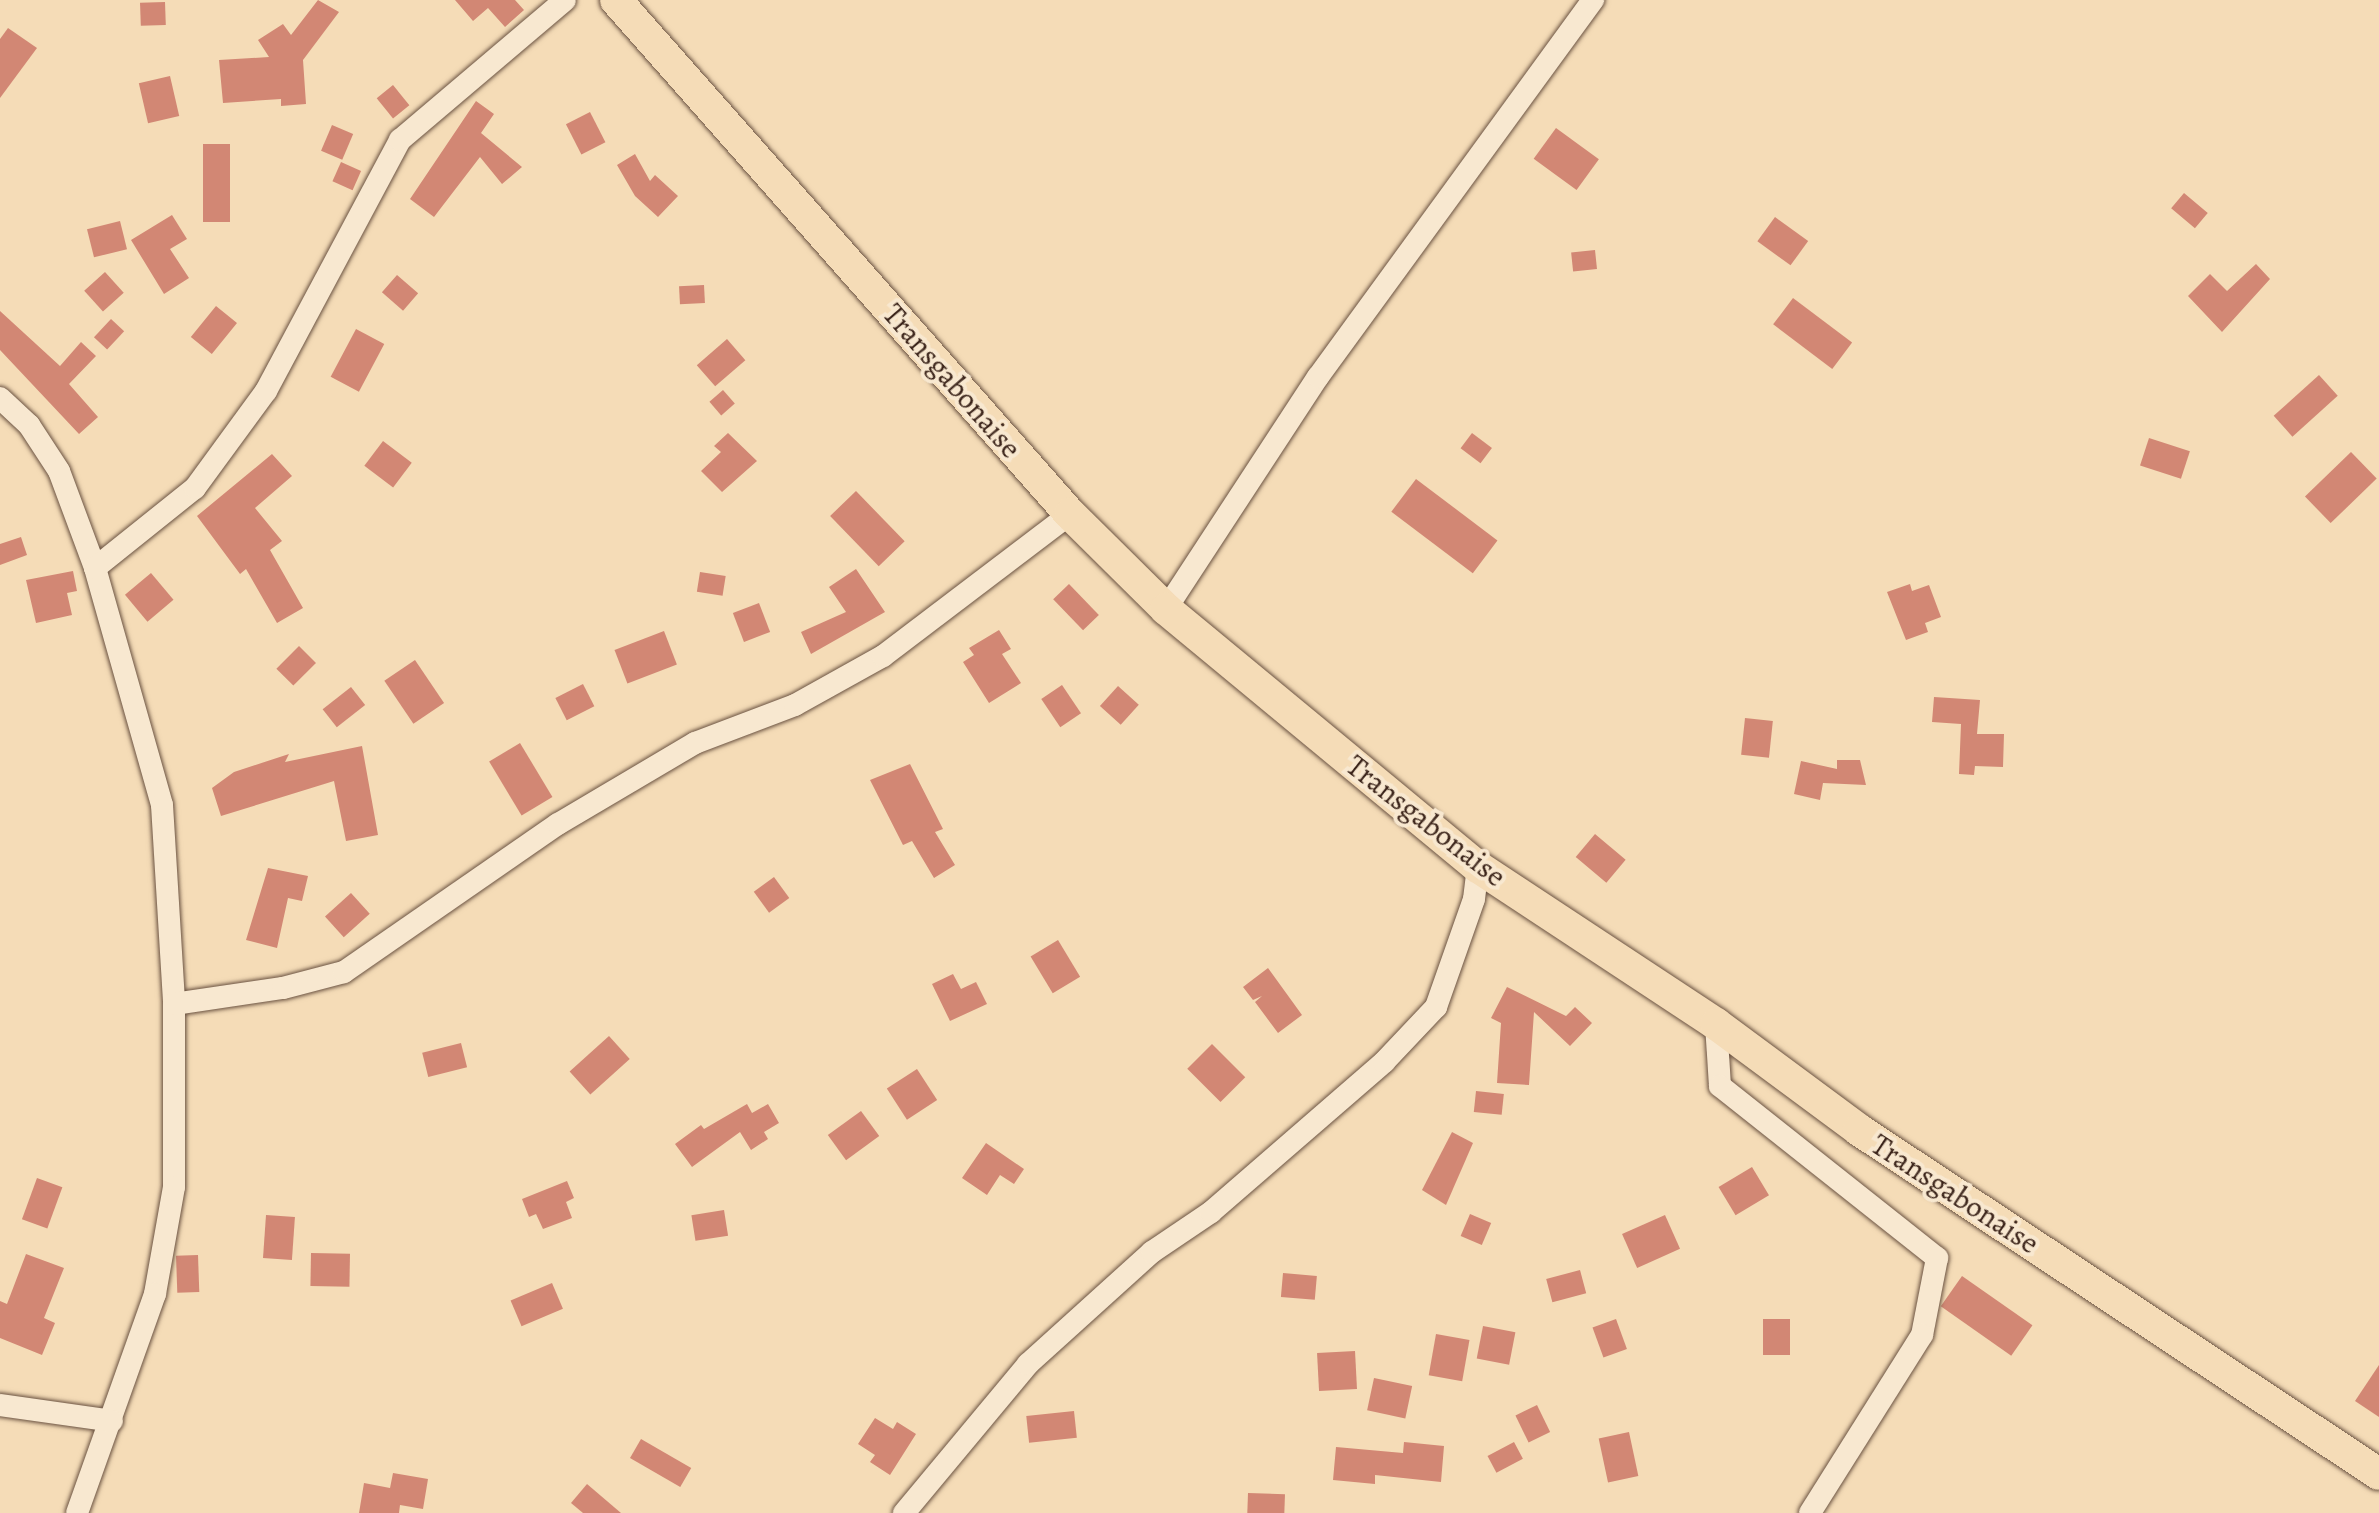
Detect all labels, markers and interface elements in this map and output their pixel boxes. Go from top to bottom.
street label: Transgabonaise [875,297,1029,465]
street label: Transgabonaise [1339,748,1513,894]
street label: Transgabonaise [1865,1127,2045,1261]

